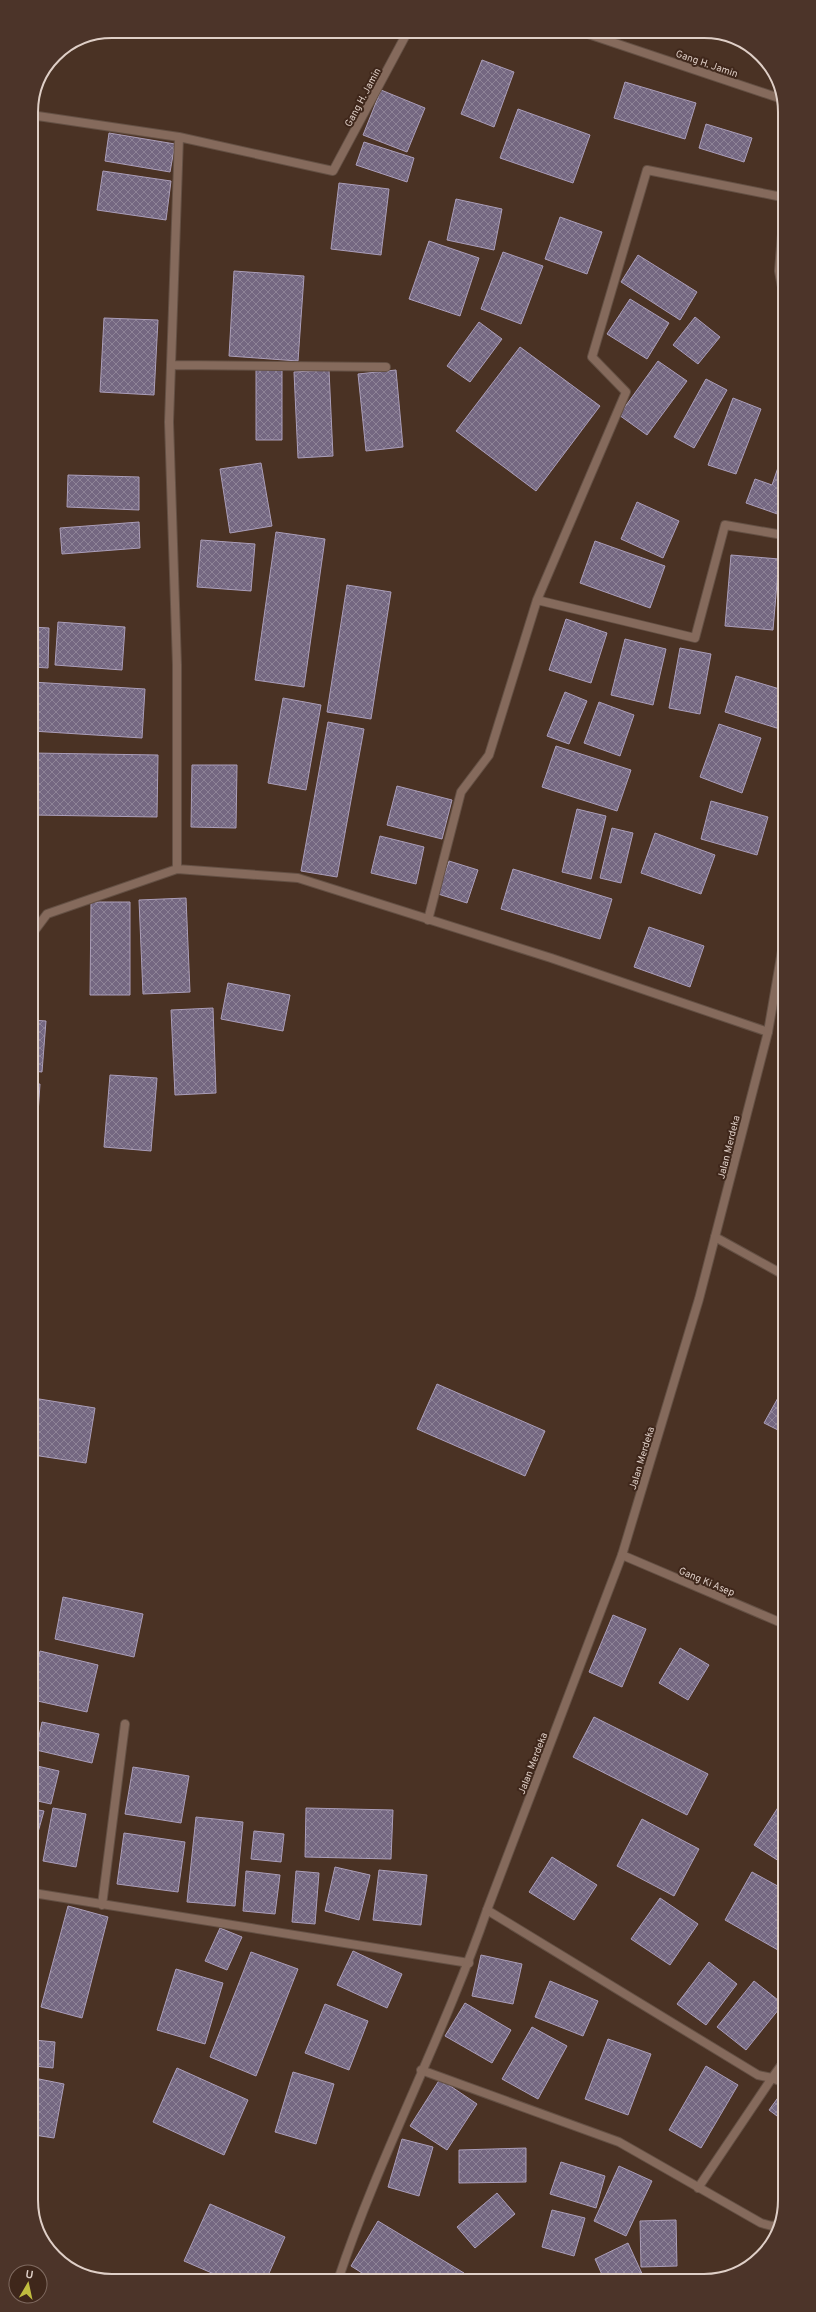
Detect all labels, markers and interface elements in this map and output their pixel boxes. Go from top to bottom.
street label: Gang H. Jamin [674,48,739,81]
street label: Gang H. Jamin [342,66,384,129]
street label: Jalan Merdeka [715,1114,744,1181]
street label: Jalan Merdeka [627,1425,658,1492]
street label: Gang Ki Asep [676,1565,737,1600]
street label: Jalan Merdeka [516,1731,551,1796]
north arrow [8,2264,48,2304]
text: U [24,2268,34,2283]

